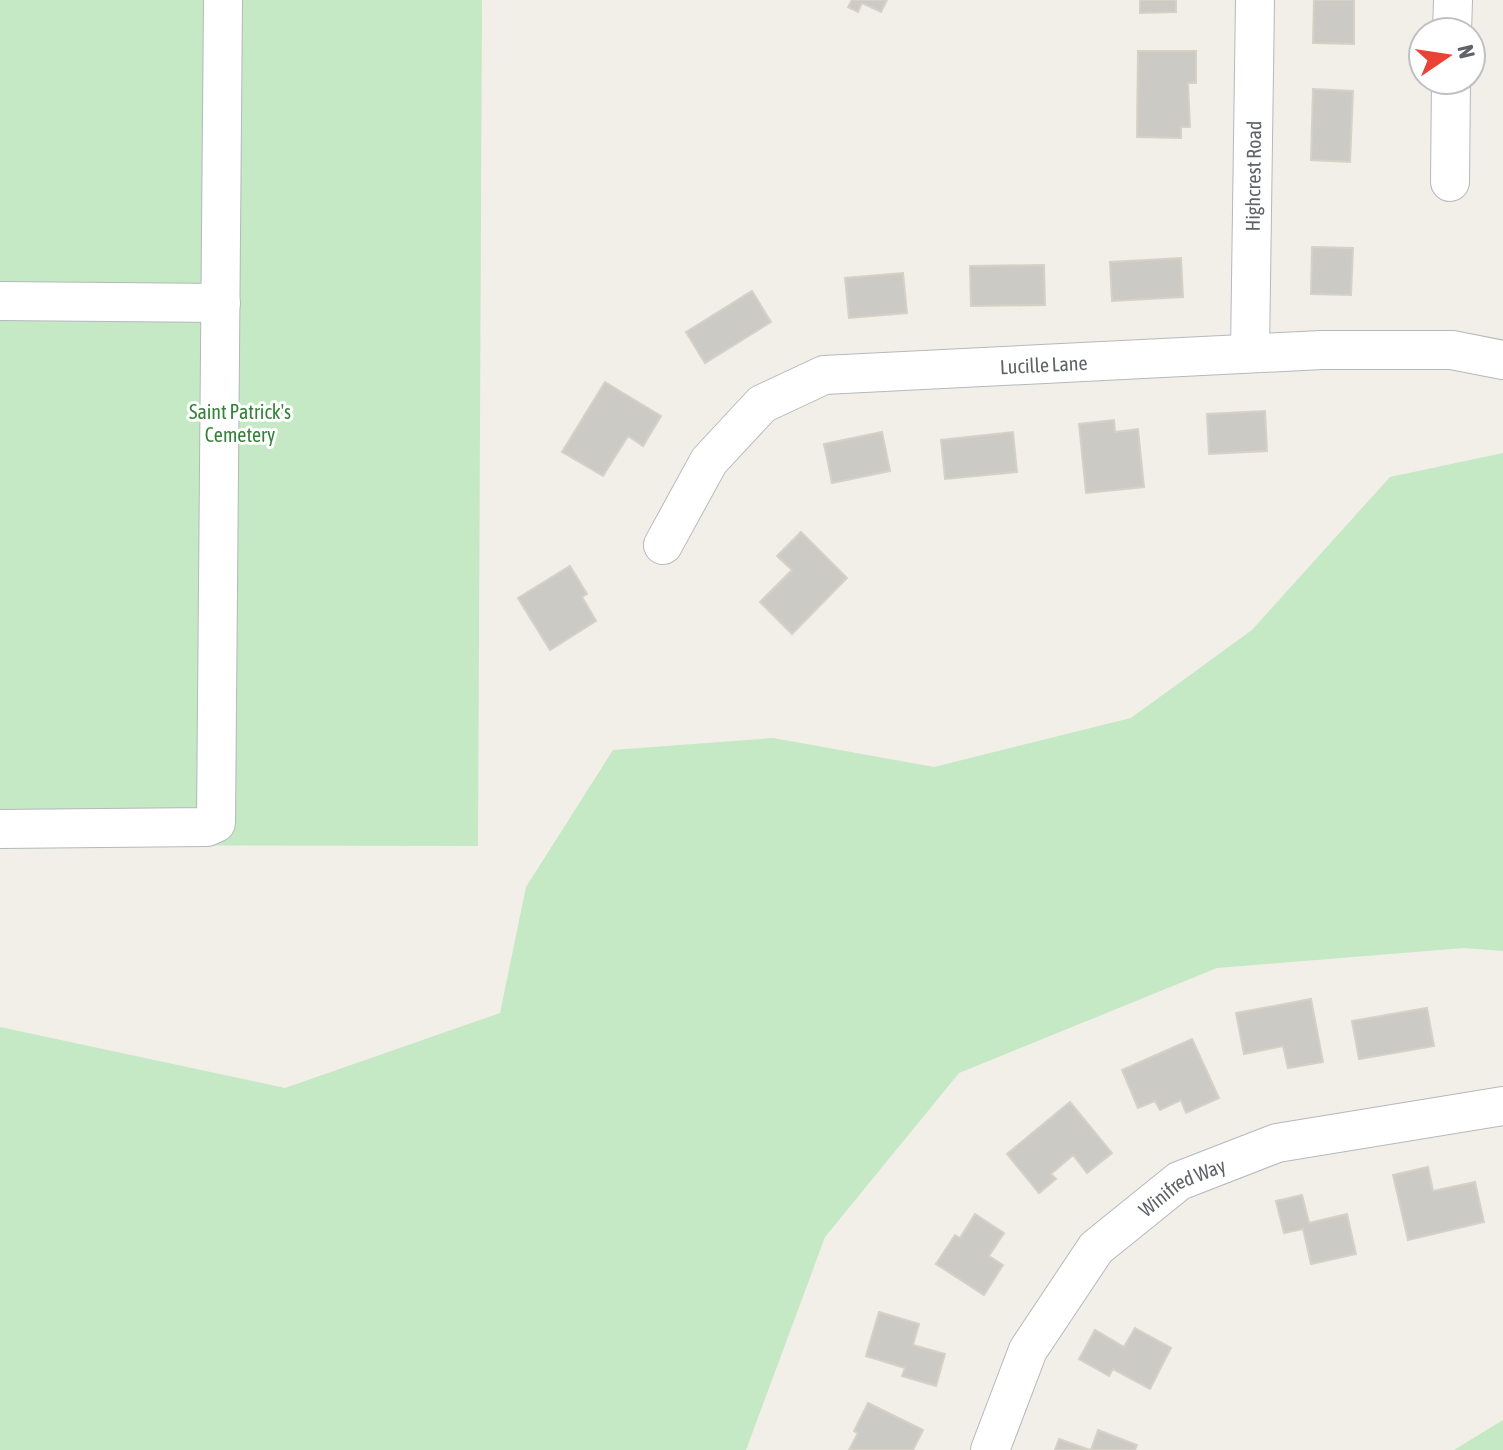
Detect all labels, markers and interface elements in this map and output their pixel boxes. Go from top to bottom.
north arrow [1407,16,1487,96]
text: N [1452,42,1481,61]
street label: Highcrest Road [1240,120,1265,232]
street label: Lucille Lane [999,350,1088,378]
park label: Saint Patrick's Cemetery [189,400,291,446]
street label: Winifred Way [1134,1153,1228,1221]

